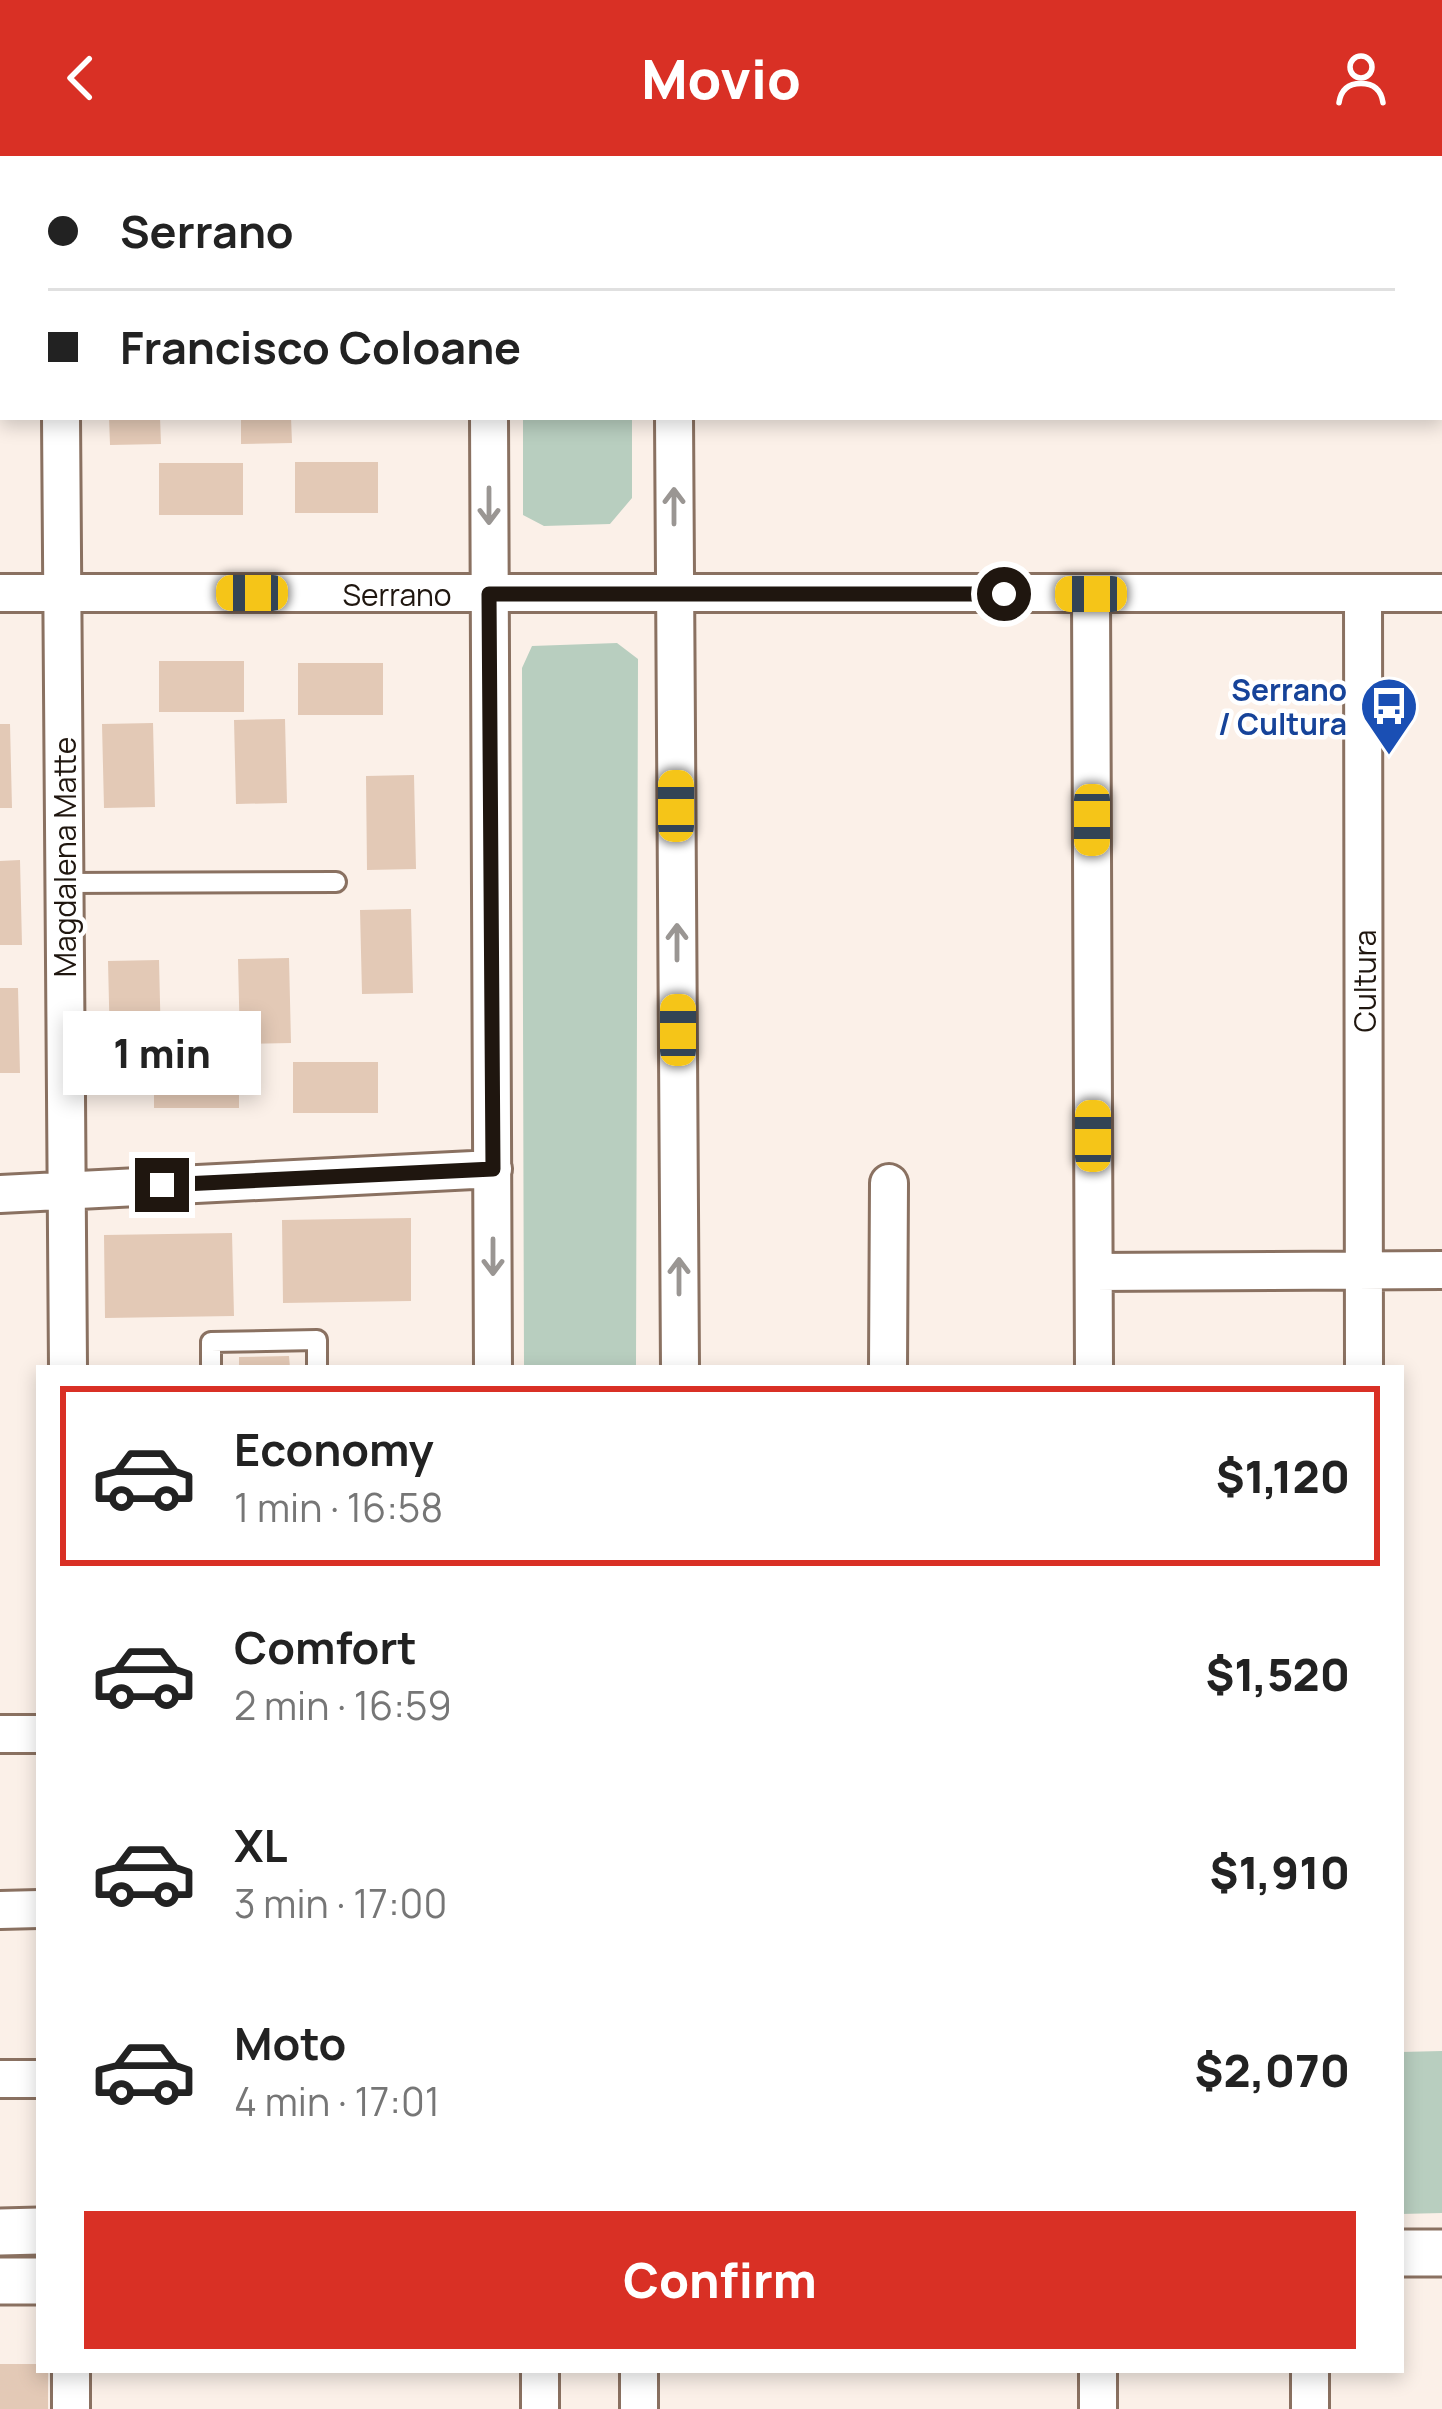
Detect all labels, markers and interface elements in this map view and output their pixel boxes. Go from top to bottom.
text: Movio [641,41,801,115]
icon: back [48,45,114,111]
icon: person [1328,45,1394,111]
text: Serrano [120,200,294,262]
text: Francisco Coloane [120,316,521,378]
one-way arrow [478,486,500,525]
one-way arrow [663,487,685,526]
route start [977,567,1031,621]
street label: Serrano [342,574,452,615]
car [216,575,288,611]
car [1055,576,1127,612]
place label: Serrano / Cultura [1218,669,1347,744]
bus stop icon: Serrano / Cultura [1358,675,1420,757]
street label: Magdalena Matte [44,737,85,977]
car [658,770,694,842]
car [1074,784,1110,856]
one-way arrow [666,923,688,962]
street label: Cultura [1344,929,1385,1033]
car [660,994,696,1066]
callout: 1 min [63,1011,261,1095]
text: 1 min [113,1026,211,1080]
car [1075,1100,1111,1172]
route end [135,1158,189,1212]
one-way arrow [482,1237,504,1276]
one-way arrow [668,1257,691,1296]
text: Economy [234,1418,434,1480]
icon: car [90,1422,198,1530]
text: $1,120 [1216,1445,1350,1507]
text: 1 min · 16:58 [234,1480,443,1534]
text: Comfort [234,1616,417,1678]
icon: car [90,1620,198,1728]
text: $1,520 [1205,1643,1350,1705]
text: 2 min · 16:59 [234,1678,452,1732]
text: XL [234,1814,288,1876]
icon: car [90,1818,198,1926]
text: $1,910 [1210,1841,1350,1903]
text: 3 min · 17:00 [234,1876,447,1930]
text: Moto [234,2012,346,2074]
icon: car [90,2016,198,2124]
text: $2,070 [1195,2039,1350,2101]
text: 4 min · 17:01 [234,2074,440,2128]
button: Confirm [84,2211,1356,2349]

